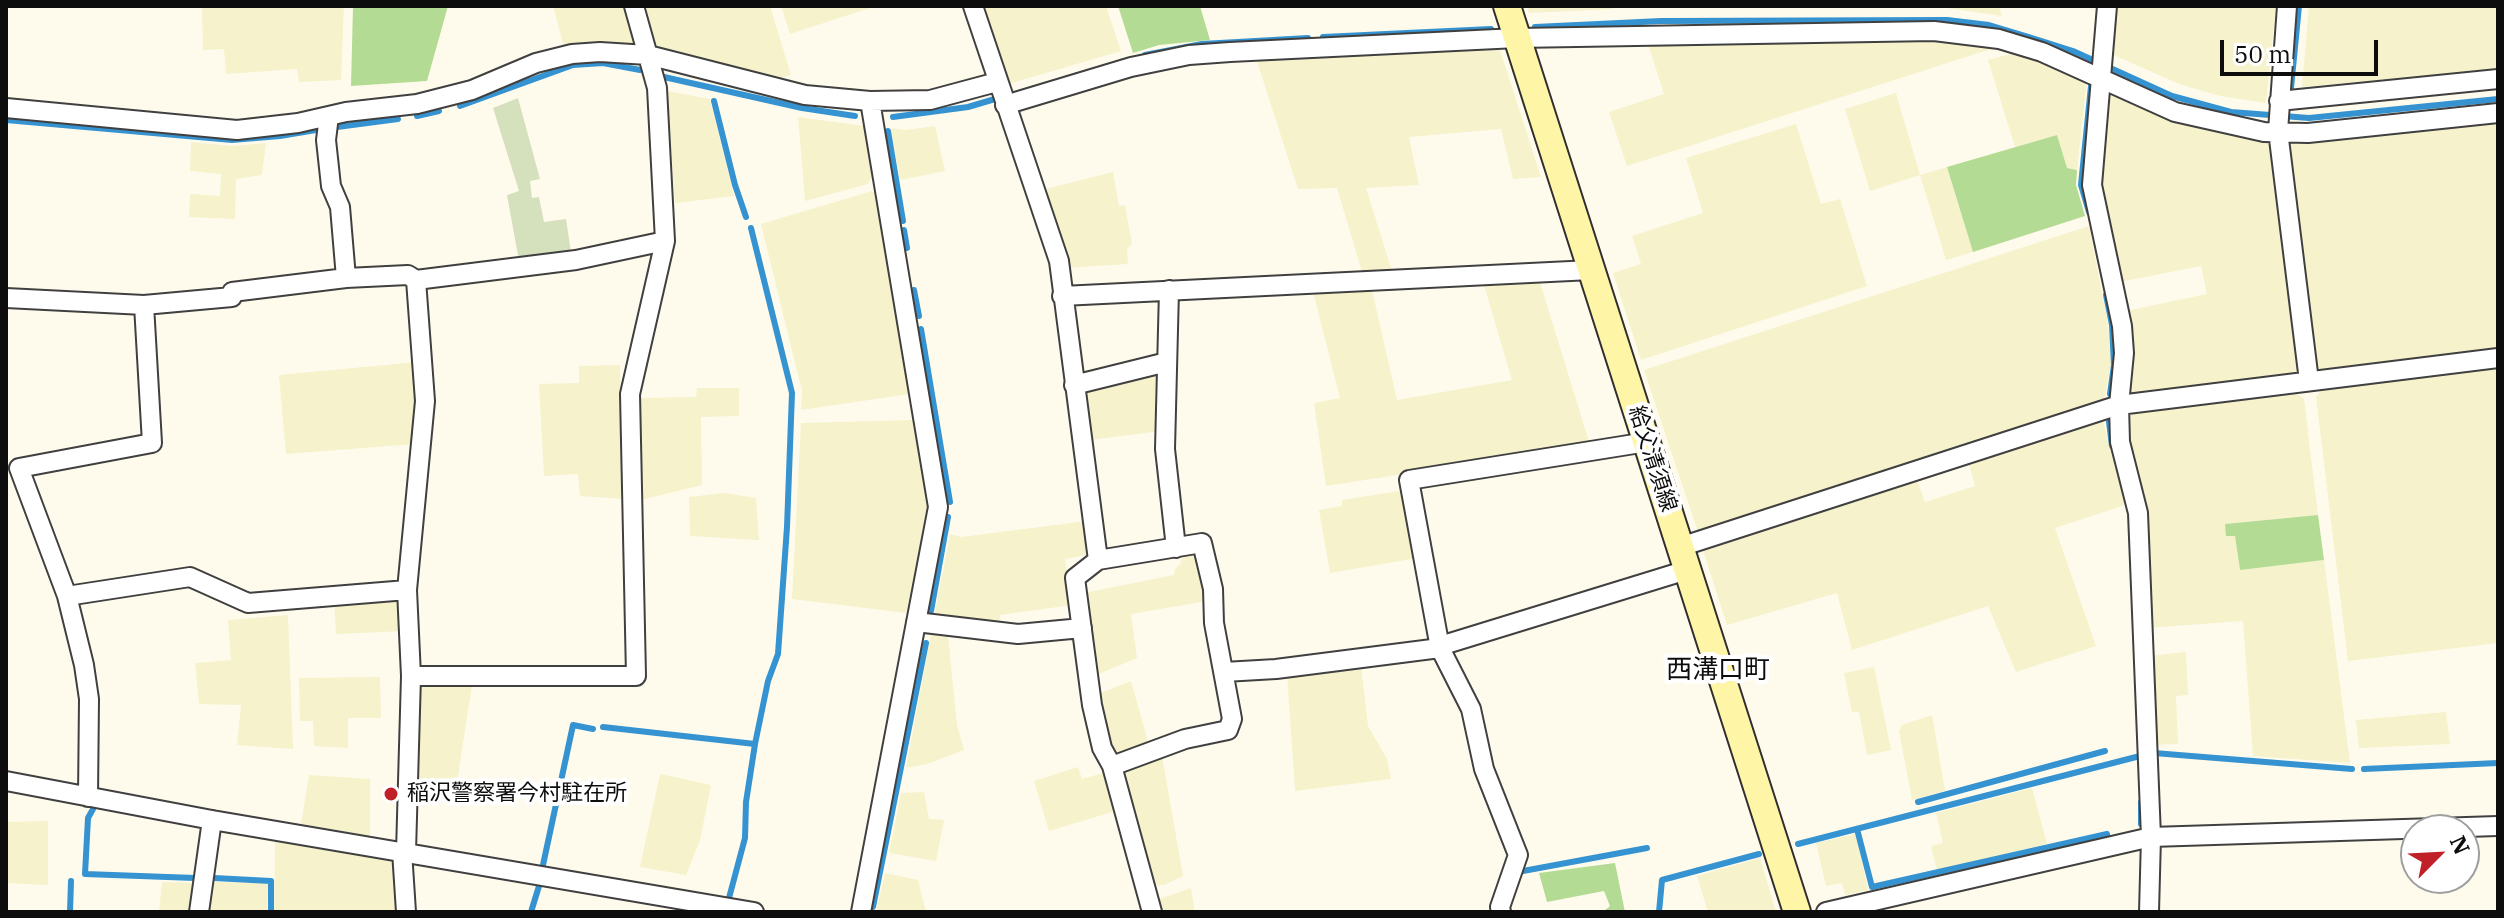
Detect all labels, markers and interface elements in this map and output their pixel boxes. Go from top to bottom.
scale bar [2224,24,2382,74]
text: 50 m [2234,38,2291,70]
street label: 給父清須線 [1622,403,1682,515]
district label: 西溝口町 [1666,654,1770,686]
place label: 稲沢警察署今村駐在所 [407,781,627,807]
marker: 稲沢警察署今村駐在所 [382,785,400,803]
north arrow [2400,814,2480,894]
text: N [2444,831,2477,859]

